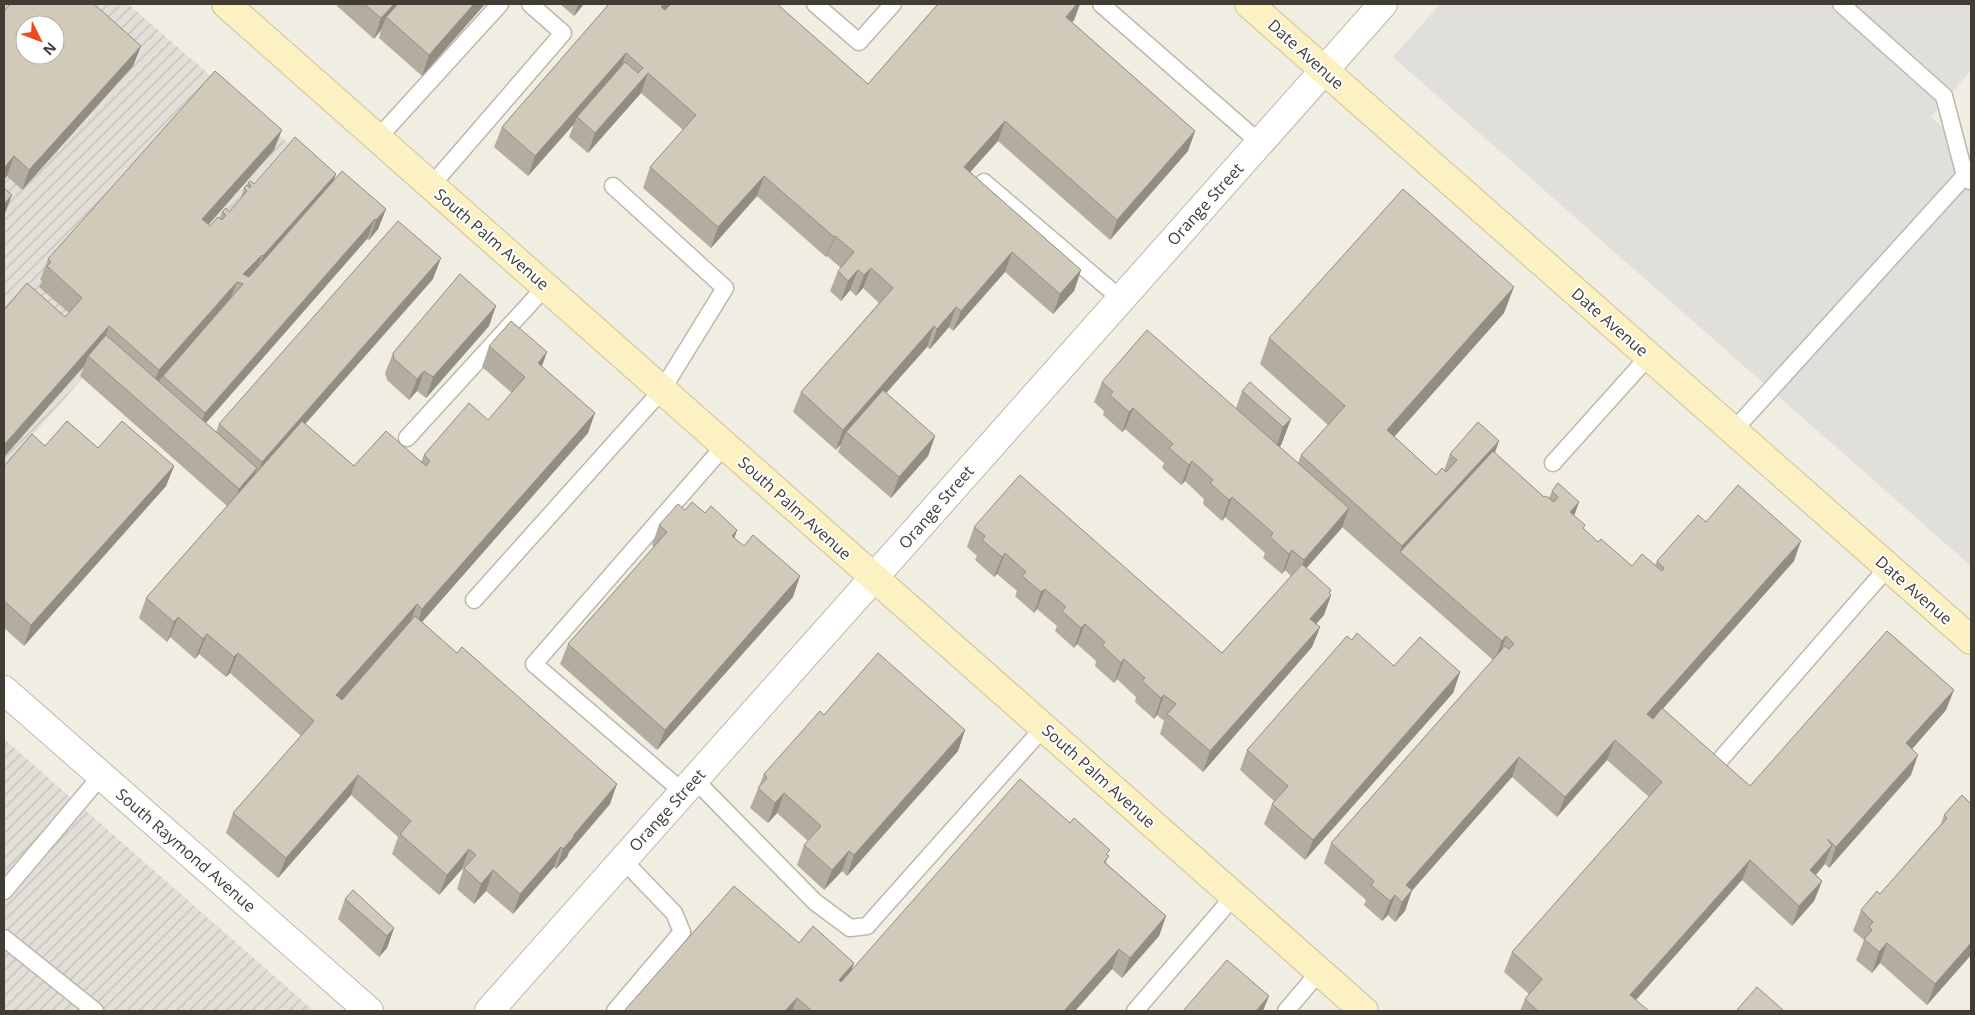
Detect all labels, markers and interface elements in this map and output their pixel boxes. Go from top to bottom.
street label: Date Avenue [1263,14,1349,94]
north arrow [15,15,65,65]
text: N [39,38,61,60]
street label: Orange Street [1162,158,1248,250]
street label: South Palm Avenue [430,183,554,295]
street label: Date Avenue [1567,283,1653,361]
street label: South Palm Avenue [734,451,856,565]
street label: Orange Street [894,460,979,554]
street label: Date Avenue [1871,551,1957,629]
street label: South Palm Avenue [1038,719,1160,833]
street label: Orange Street [624,764,710,856]
street label: South Raymond Avenue [111,783,261,917]

